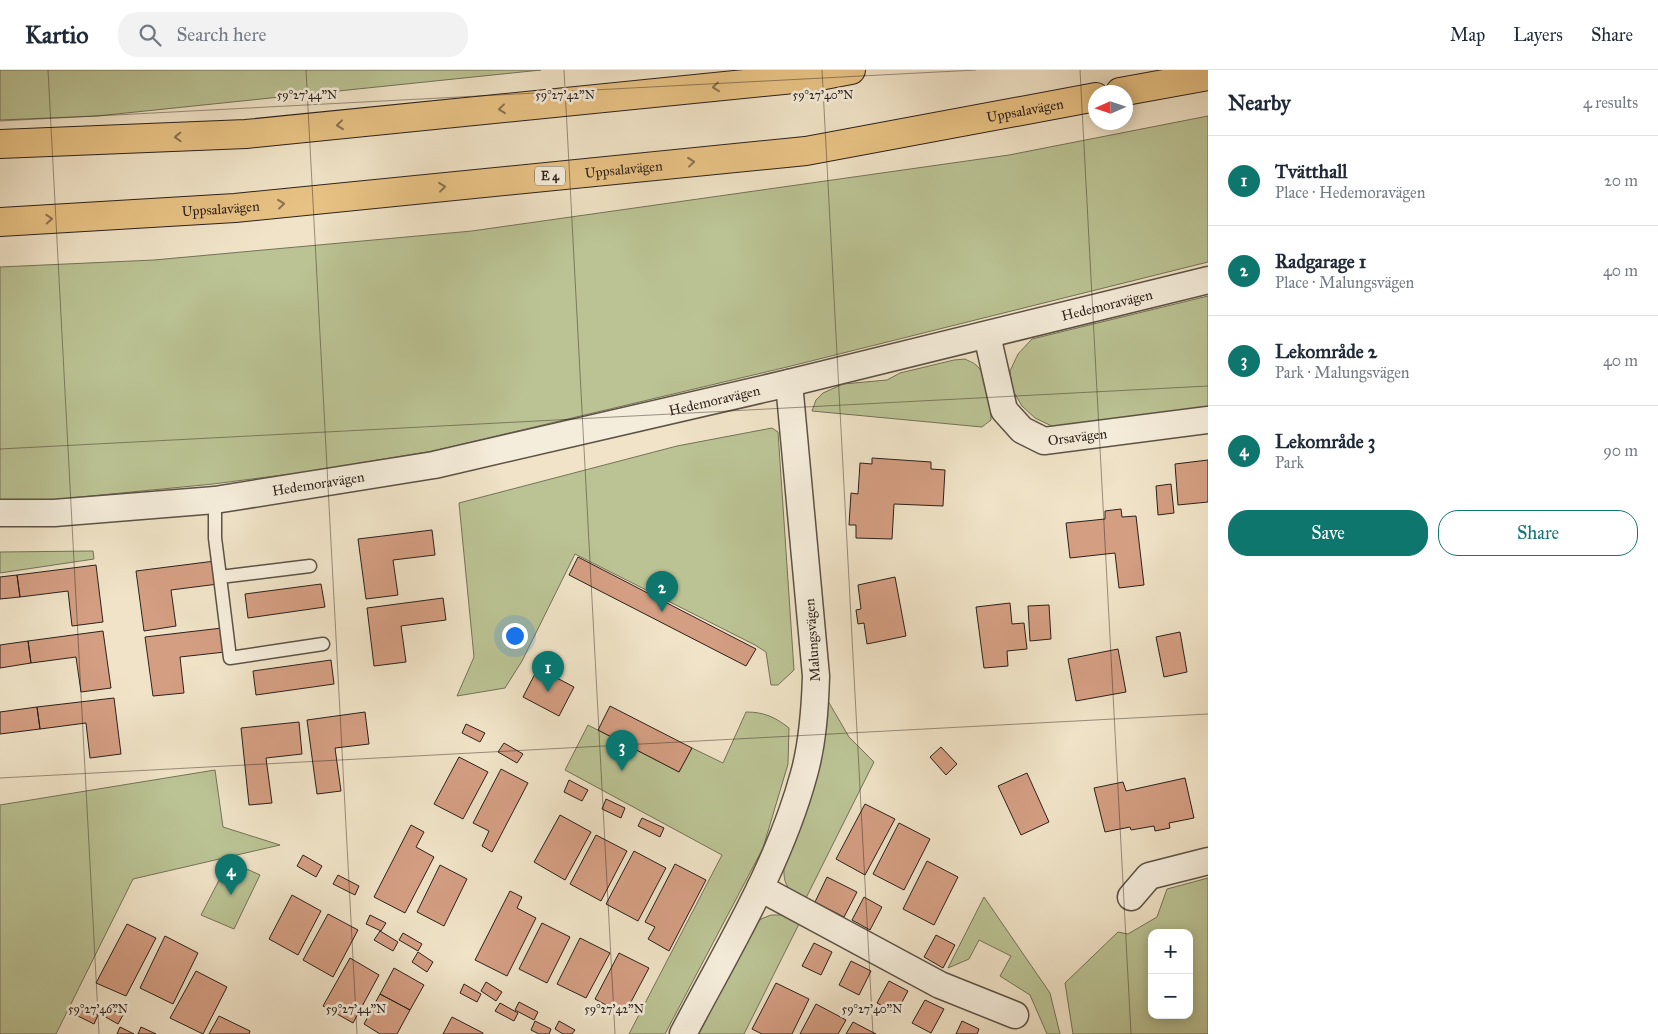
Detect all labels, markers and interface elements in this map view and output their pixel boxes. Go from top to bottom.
search box [118,12,468,57]
text: Kartio [25,20,88,50]
icon: search [136,21,164,49]
text: Search here [176,23,266,46]
text: Map [1450,24,1485,46]
text: Layers [1513,24,1563,46]
text: Share [1591,24,1633,46]
one-way arrow [712,81,720,92]
north arrow [1088,85,1133,130]
text: 59°27'44"N [277,88,337,102]
text: 59°27'42"N [535,88,595,102]
text: 59°27'40"N [793,88,853,102]
text: Nearby [1228,90,1291,116]
text: 4 results [1583,93,1638,112]
street label: Uppsalavägen [985,95,1065,126]
one-way arrow [498,103,506,114]
one-way arrow [336,119,344,130]
one-way arrow [174,132,182,142]
street label: Uppsalavägen [584,157,664,182]
one-way arrow [687,157,695,168]
text: Tvätthall [1275,160,1347,183]
road number: E 4 [535,166,565,185]
text: 1 [1241,171,1247,190]
text: 20 m [1604,171,1638,190]
one-way arrow [439,182,447,193]
text: Place · Hedemoravägen [1275,183,1425,202]
street label: Uppsalavägen [181,198,261,220]
one-way arrow [277,198,285,209]
one-way arrow [45,214,53,225]
text: Radgarage 1 [1275,250,1366,273]
text: 2 [1240,261,1248,280]
text: 40 m [1603,261,1638,280]
text: Place · Malungsvägen [1275,273,1414,292]
street label: Hedemoravägen [1060,286,1155,325]
text: Lekområde 2 [1275,340,1377,363]
text: 3 [1241,351,1247,370]
text: 40 m [1603,351,1638,370]
text: Park · Malungsvägen [1275,363,1409,382]
street label: Hedemoravägen [667,382,762,420]
street label: Orsavägen [1047,425,1108,449]
text: Lekområde 3 [1275,430,1375,453]
text: 4 [1240,441,1248,460]
text: 90 m [1603,441,1638,460]
text: Park [1275,453,1304,472]
street label: Hedemoravägen [271,468,366,500]
button: Save [1228,510,1428,556]
button: Share [1438,510,1638,556]
pin: 2 [646,571,678,612]
street label: Malungsvägen [801,597,824,682]
your location [502,623,528,649]
pin: 1 [532,651,564,692]
pin: 3 [606,730,638,771]
pin: 4 [215,854,247,895]
map controls [1148,929,1193,1019]
button: + [1148,929,1193,974]
button: − [1148,974,1193,1019]
text: 59°27'46"N [68,1002,128,1016]
text: 59°27'44"N [326,1002,386,1016]
text: 59°27'42"N [584,1002,644,1016]
text: 59°27'40"N [842,1002,902,1016]

